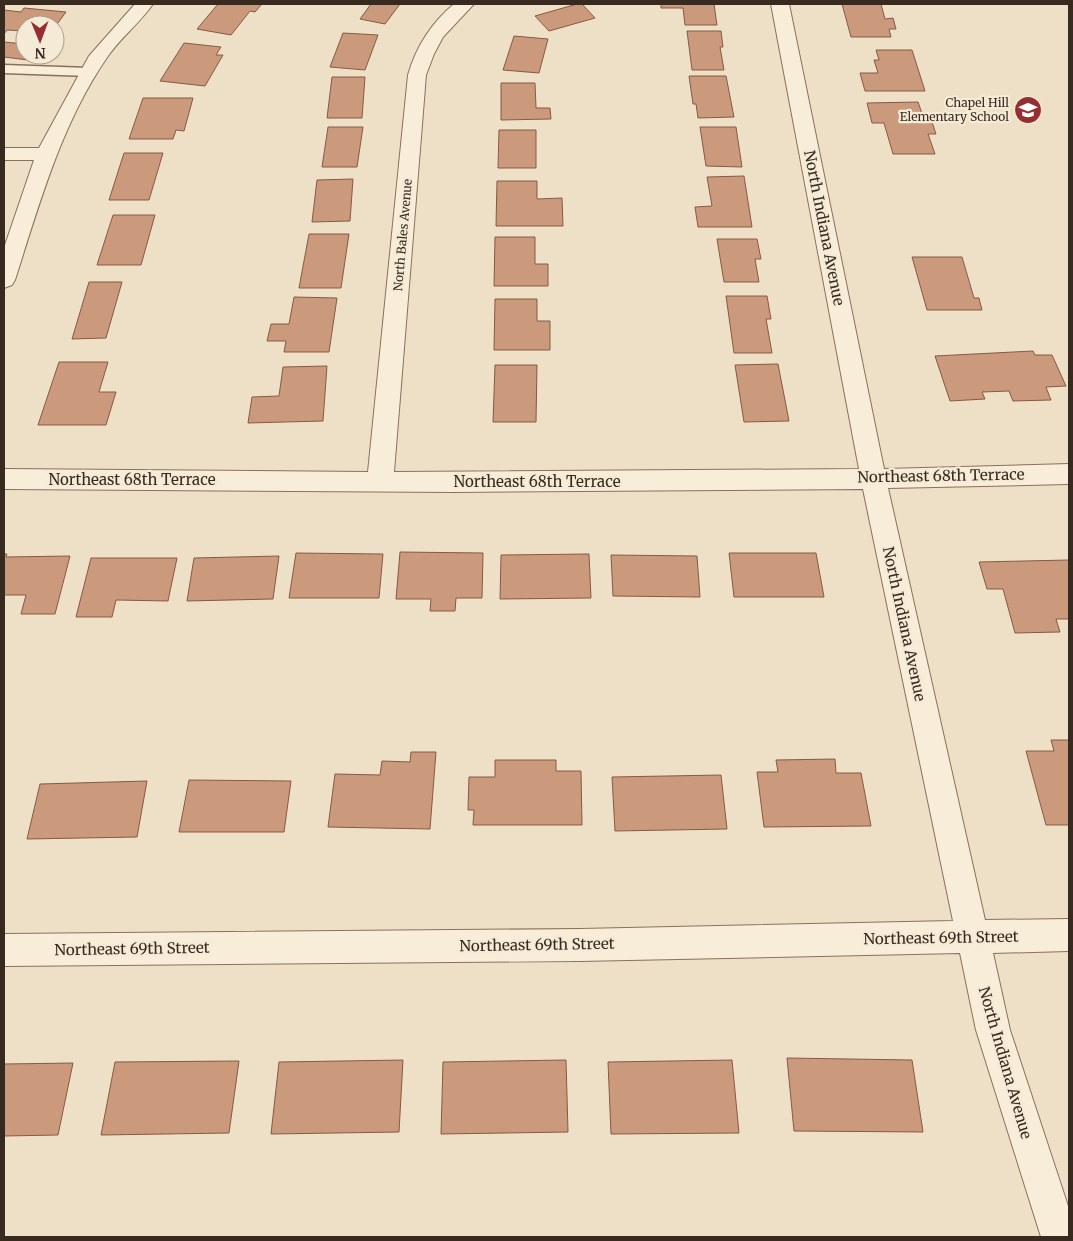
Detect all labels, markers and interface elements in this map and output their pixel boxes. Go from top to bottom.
north arrow [15,15,65,65]
text: N [35,44,46,62]
place label: Chapel Hill Elementary School [900,95,1009,124]
school or university icon: Chapel Hill Elementary School [1013,95,1043,125]
street label: North Indiana Avenue [800,149,849,307]
street label: North Bales Avenue [390,178,415,292]
street label: Northeast 68th Terrace [857,465,1025,486]
street label: Northeast 68th Terrace [48,470,216,489]
street label: Northeast 68th Terrace [453,472,621,491]
street label: North Indiana Avenue [879,545,930,703]
street label: Northeast 69th Street [863,927,1019,948]
street label: Northeast 69th Street [459,934,615,955]
street label: Northeast 69th Street [54,938,210,959]
street label: North Indiana Avenue [975,984,1036,1141]

